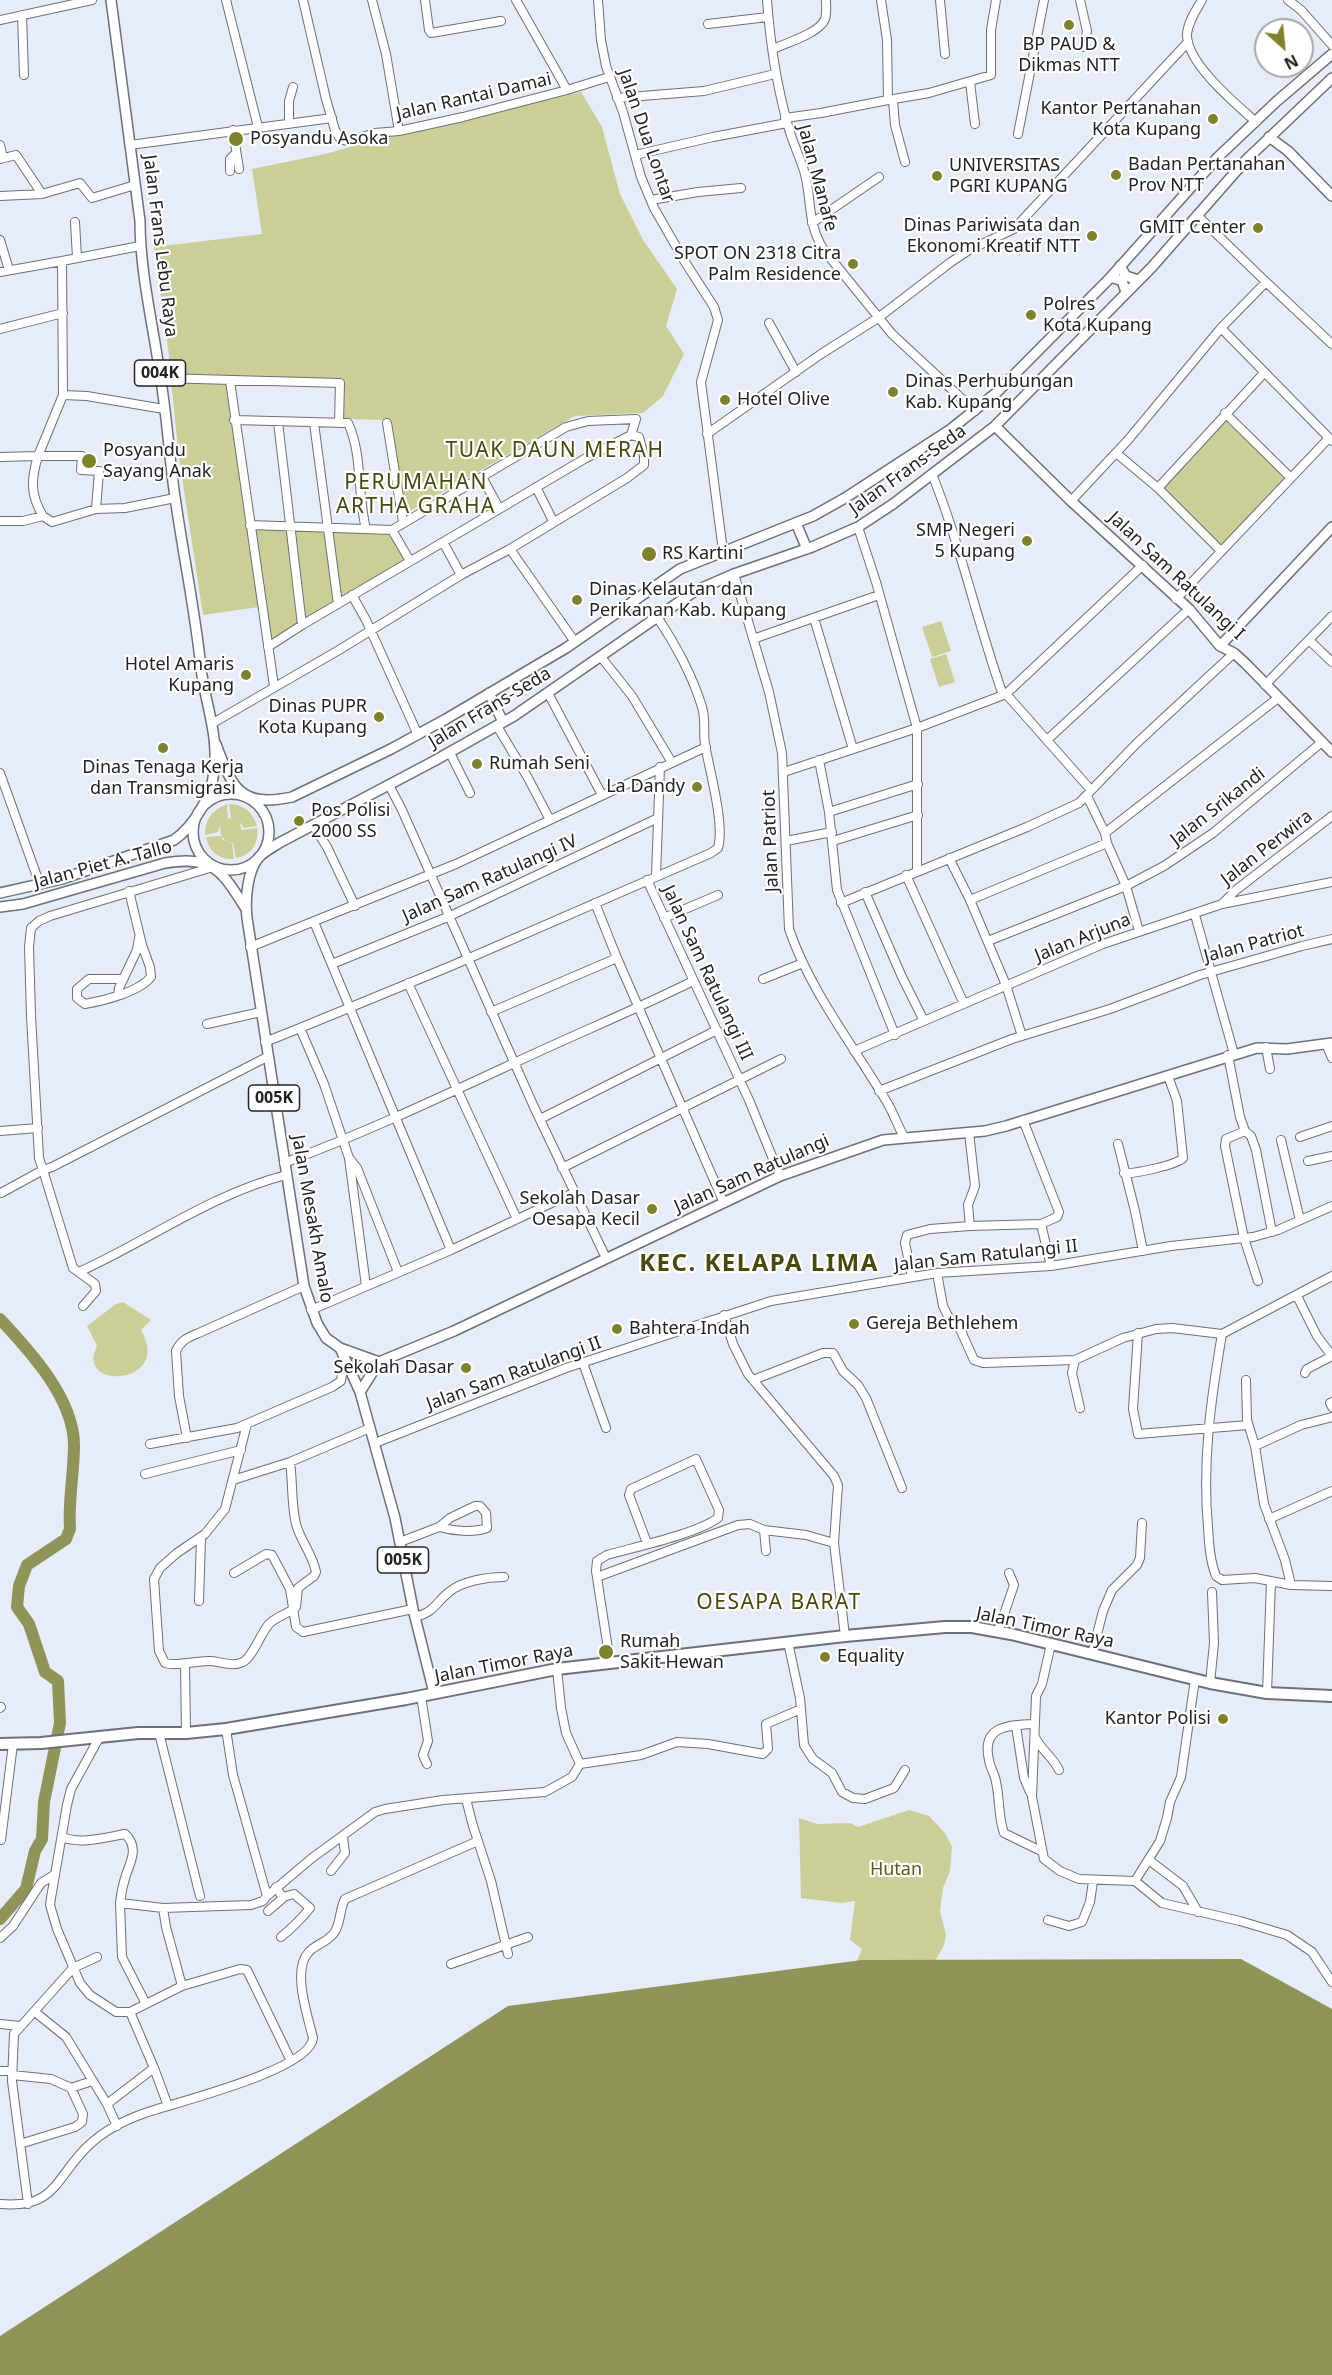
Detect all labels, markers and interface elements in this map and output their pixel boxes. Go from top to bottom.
marker: BP PAUD & Dikmas NTT [1062,18,1076,32]
north arrow [1254,18,1314,78]
place label: BP PAUD & Dikmas NTT [1018,34,1120,76]
text: N [1280,49,1302,75]
street label: Jalan Dua Lontar [613,66,679,206]
street label: Jalan Rantai Damai [394,69,554,125]
place label: Kantor Pertanahan Kota Kupang [1040,98,1201,140]
marker: Kantor Pertanahan Kota Kupang [1206,112,1220,126]
street label: Jalan Manafe [792,122,842,234]
place label: Posyandu Asoka [250,128,388,150]
marker: Posyandu Asoka [227,130,245,148]
street label: Jalan Frans Lebu Raya [138,154,182,338]
place label: Badan Pertanahan Prov NTT [1128,154,1285,196]
place label: UNIVERSITAS PGRI KUPANG [949,155,1068,198]
marker: Badan Pertanahan Prov NTT [1109,168,1123,182]
marker: UNIVERSITAS PGRI KUPANG [930,169,944,183]
place label: Dinas Pariwisata dan Ekonomi Kreatif NTT [904,215,1080,258]
place label: GMIT Center [1139,217,1246,239]
marker: GMIT Center [1251,221,1265,235]
marker: Dinas Pariwisata dan Ekonomi Kreatif NTT [1085,229,1099,243]
place label: SPOT ON 2318 Citra Palm Residence [674,243,841,286]
marker: SPOT ON 2318 Citra Palm Residence [846,257,860,271]
place label: Polres Kota Kupang [1043,294,1152,336]
marker: Polres Kota Kupang [1024,308,1038,322]
road number: 004K [134,360,186,386]
place label: Dinas Perhubungan Kab. Kupang [905,371,1074,413]
marker: Dinas Perhubungan Kab. Kupang [886,385,900,399]
place label: Hotel Olive [737,389,830,411]
marker: Hotel Olive [718,393,732,407]
street label: Jalan Frans-Seda [845,420,971,520]
district label: TUAK DAUN MERAH [445,438,665,464]
place label: Posyandu Sayang Anak [103,440,211,482]
marker: Posyandu Sayang Anak [80,452,98,470]
district label: PERUMAHAN ARTHA GRAHA [336,470,496,520]
street label: Jalan Sam Ratulangi I [1103,507,1249,645]
place label: SMP Negeri 5 Kupang [916,520,1015,562]
marker: SMP Negeri 5 Kupang [1020,534,1034,548]
place label: RS Kartini [662,543,743,565]
marker: RS Kartini [640,545,658,563]
place label: Dinas Kelautan dan Perikanan Kab. Kupang [589,579,786,622]
marker: Dinas Kelautan dan Perikanan Kab. Kupang [570,593,584,607]
place label: Hotel Amaris Kupang [125,654,234,696]
street label: Jalan Frans-Seda [425,663,555,753]
marker: Hotel Amaris Kupang [239,668,253,682]
place label: Dinas PUPR Kota Kupang [258,696,367,738]
marker: Dinas PUPR Kota Kupang [372,710,386,724]
marker: Dinas Tenaga Kerja dan Transmigrasi [156,741,170,755]
place label: Rumah Seni [489,753,590,775]
place label: Dinas Tenaga Kerja dan Transmigrasi [82,757,244,800]
marker: Rumah Seni [470,757,484,771]
street label: Jalan Srikandi [1166,763,1270,851]
place label: La Dandy [606,776,685,798]
marker: La Dandy [690,780,704,794]
street label: Jalan Patriot [758,789,784,893]
place label: Pos Polisi 2000 SS [311,800,390,842]
street label: Jalan Perwira [1217,806,1317,890]
marker: Pos Polisi 2000 SS [292,814,306,828]
street label: Jalan Sam Ratulangi IV [399,831,581,927]
street label: Jalan Piet A. Tallo [31,836,175,894]
street label: Jalan Sam Ratulangi III [657,882,757,1064]
street label: Jalan Arjuna [1032,909,1134,967]
street label: Jalan Patriot [1202,920,1306,968]
road number: 005K [248,1085,300,1111]
street label: Jalan Sam Ratulangi [671,1130,833,1218]
street label: Jalan Mesakh Amalo [287,1133,337,1305]
place label: Sekolah Dasar Oesapa Kecil [520,1188,640,1230]
marker: Sekolah Dasar Oesapa Kecil [645,1202,659,1216]
street label: Jalan Sam Ratulangi II [893,1236,1079,1276]
district label: KEC. KELAPA LIMA [639,1250,879,1278]
place label: Gereja Bethlehem [866,1313,1018,1335]
marker: Gereja Bethlehem [847,1317,861,1331]
place label: Bahtera Indah [629,1318,750,1340]
marker: Bahtera Indah [610,1322,624,1336]
street label: Jalan Sam Ratulangi II [424,1332,604,1416]
place label: Sekolah Dasar [334,1357,454,1379]
marker: Sekolah Dasar [459,1361,473,1375]
road number: 005K [378,1547,428,1573]
district label: OESAPA BARAT [696,1590,862,1616]
street label: Jalan Timor Raya [974,1603,1116,1653]
place label: Rumah Sakit Hewan [620,1631,724,1674]
street label: Jalan Timor Raya [433,1640,575,1688]
marker: Rumah Sakit Hewan [597,1643,615,1661]
place label: Equality [837,1646,904,1668]
marker: Equality [818,1650,832,1664]
place label: Kantor Polisi [1105,1708,1211,1730]
marker: Kantor Polisi [1216,1712,1230,1726]
park label: Hutan [870,1859,922,1881]

